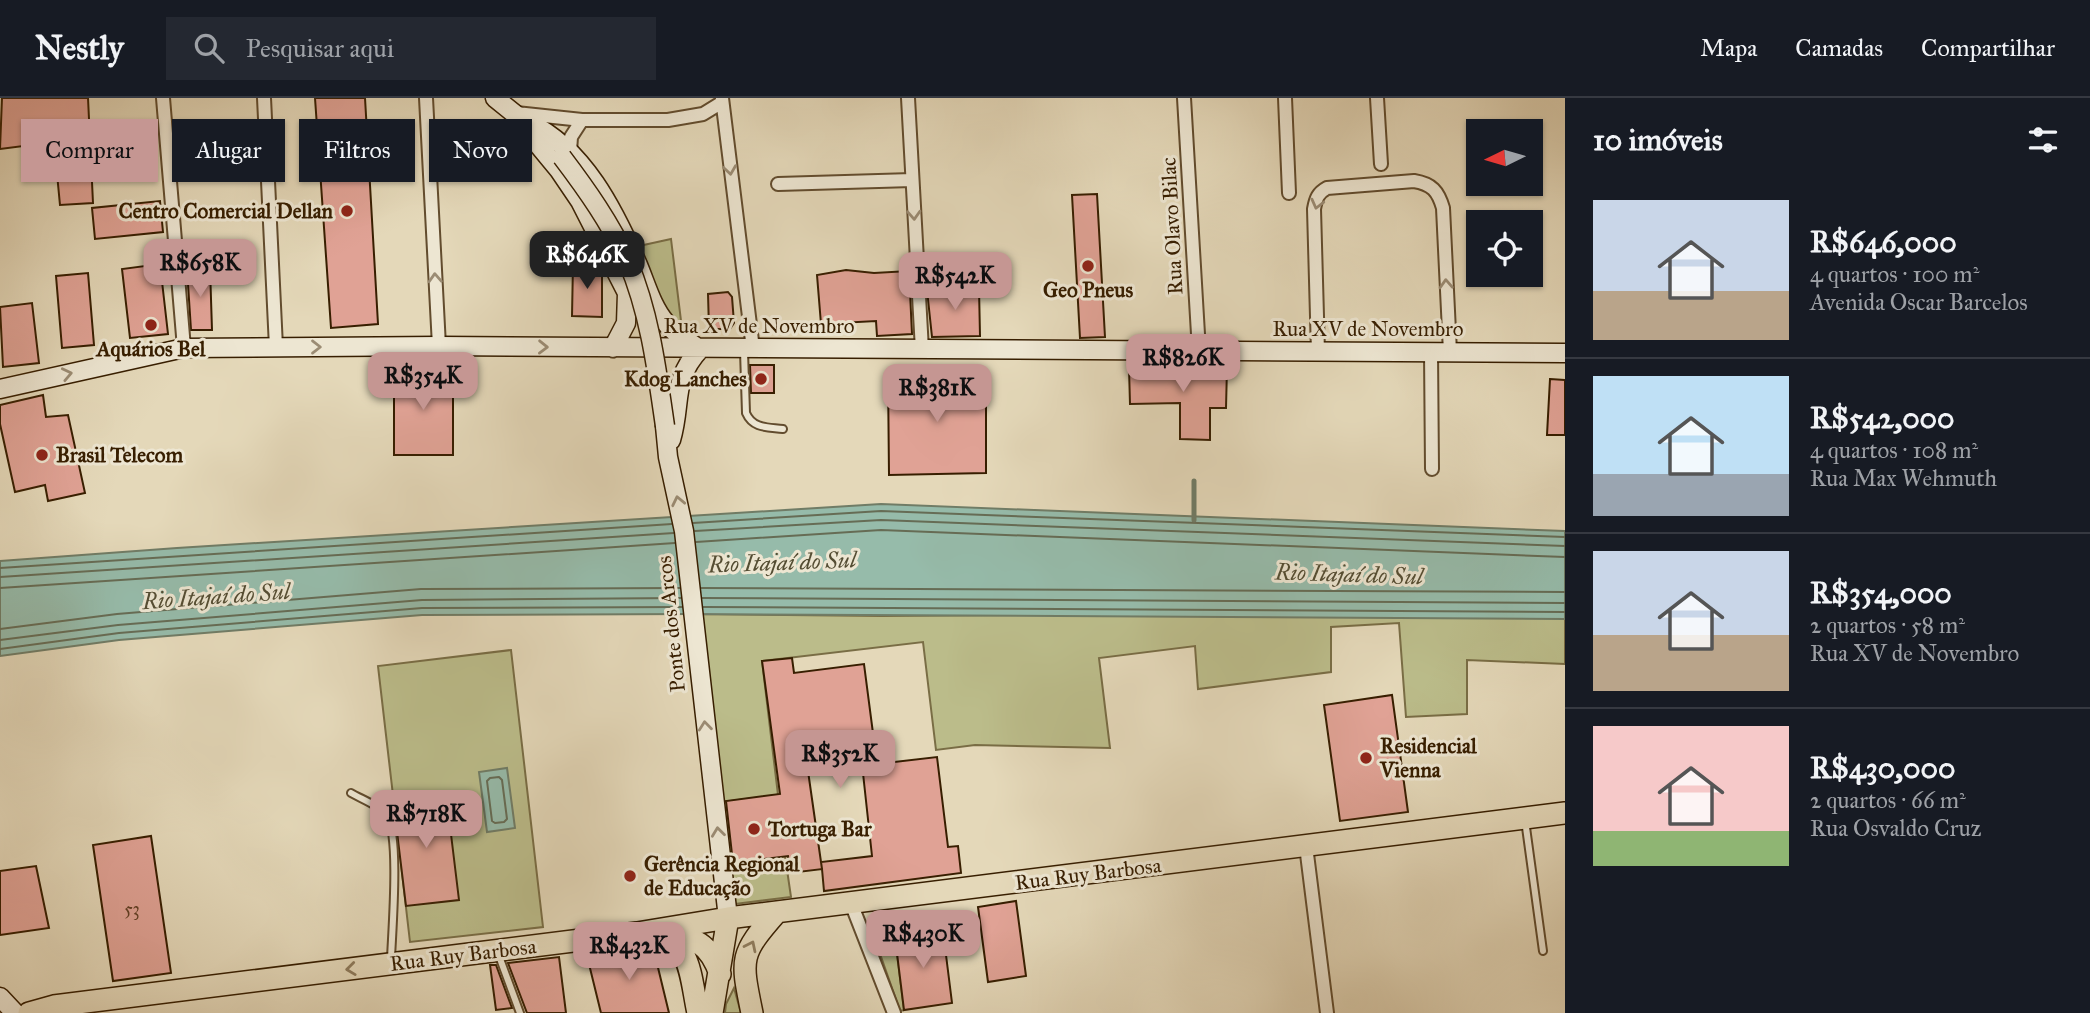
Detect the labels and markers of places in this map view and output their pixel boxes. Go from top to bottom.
place label: Centro Comercial Dellan [118,198,334,224]
marker: Centro Comercial Dellan [339,203,355,219]
pin: R$646K [530,232,644,291]
pin: R$658K [143,240,257,299]
pin: R$542K [898,252,1012,312]
marker: Geo Pneus [1080,258,1096,274]
place label: Geo Pneus [1043,277,1133,303]
marker: Aquários Bel [143,317,159,333]
pin: R$826K [1126,334,1240,394]
place label: Aquários Bel [95,336,207,362]
pin: R$354K [366,352,480,412]
pin: R$381K [880,364,994,424]
place label: Kdog Lanches [624,366,747,392]
marker: Kdog Lanches [753,371,769,387]
place label: Brasil Telecom [56,442,184,468]
marker: Brasil Telecom [34,447,50,463]
pin: R$352K [783,730,897,790]
place label: Residencial Vienna [1379,733,1478,783]
marker: Residencial Vienna [1358,750,1374,766]
pin: R$718K [369,790,483,850]
place label: Tortuga Bar [767,816,873,842]
marker: Tortuga Bar [746,821,762,837]
place label: Gerência Regional de Educação [644,851,801,901]
marker: Gerência Regional de Educação [622,868,638,884]
pin: R$430K [866,910,980,970]
pin: R$432K [572,922,686,982]

